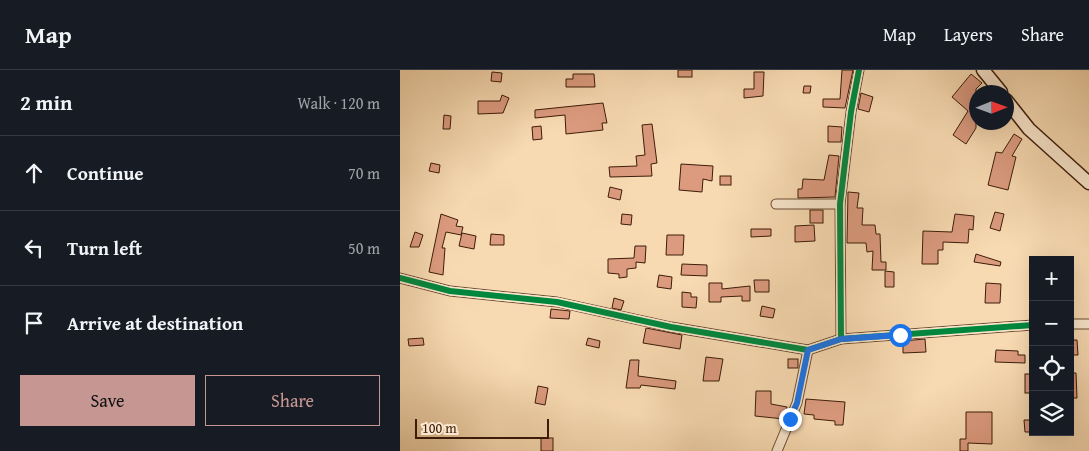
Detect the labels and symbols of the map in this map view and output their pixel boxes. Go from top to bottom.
north arrow [969,85,1014,130]
route start [889,324,912,347]
route end [779,408,802,431]
scale bar [415,416,549,439]

